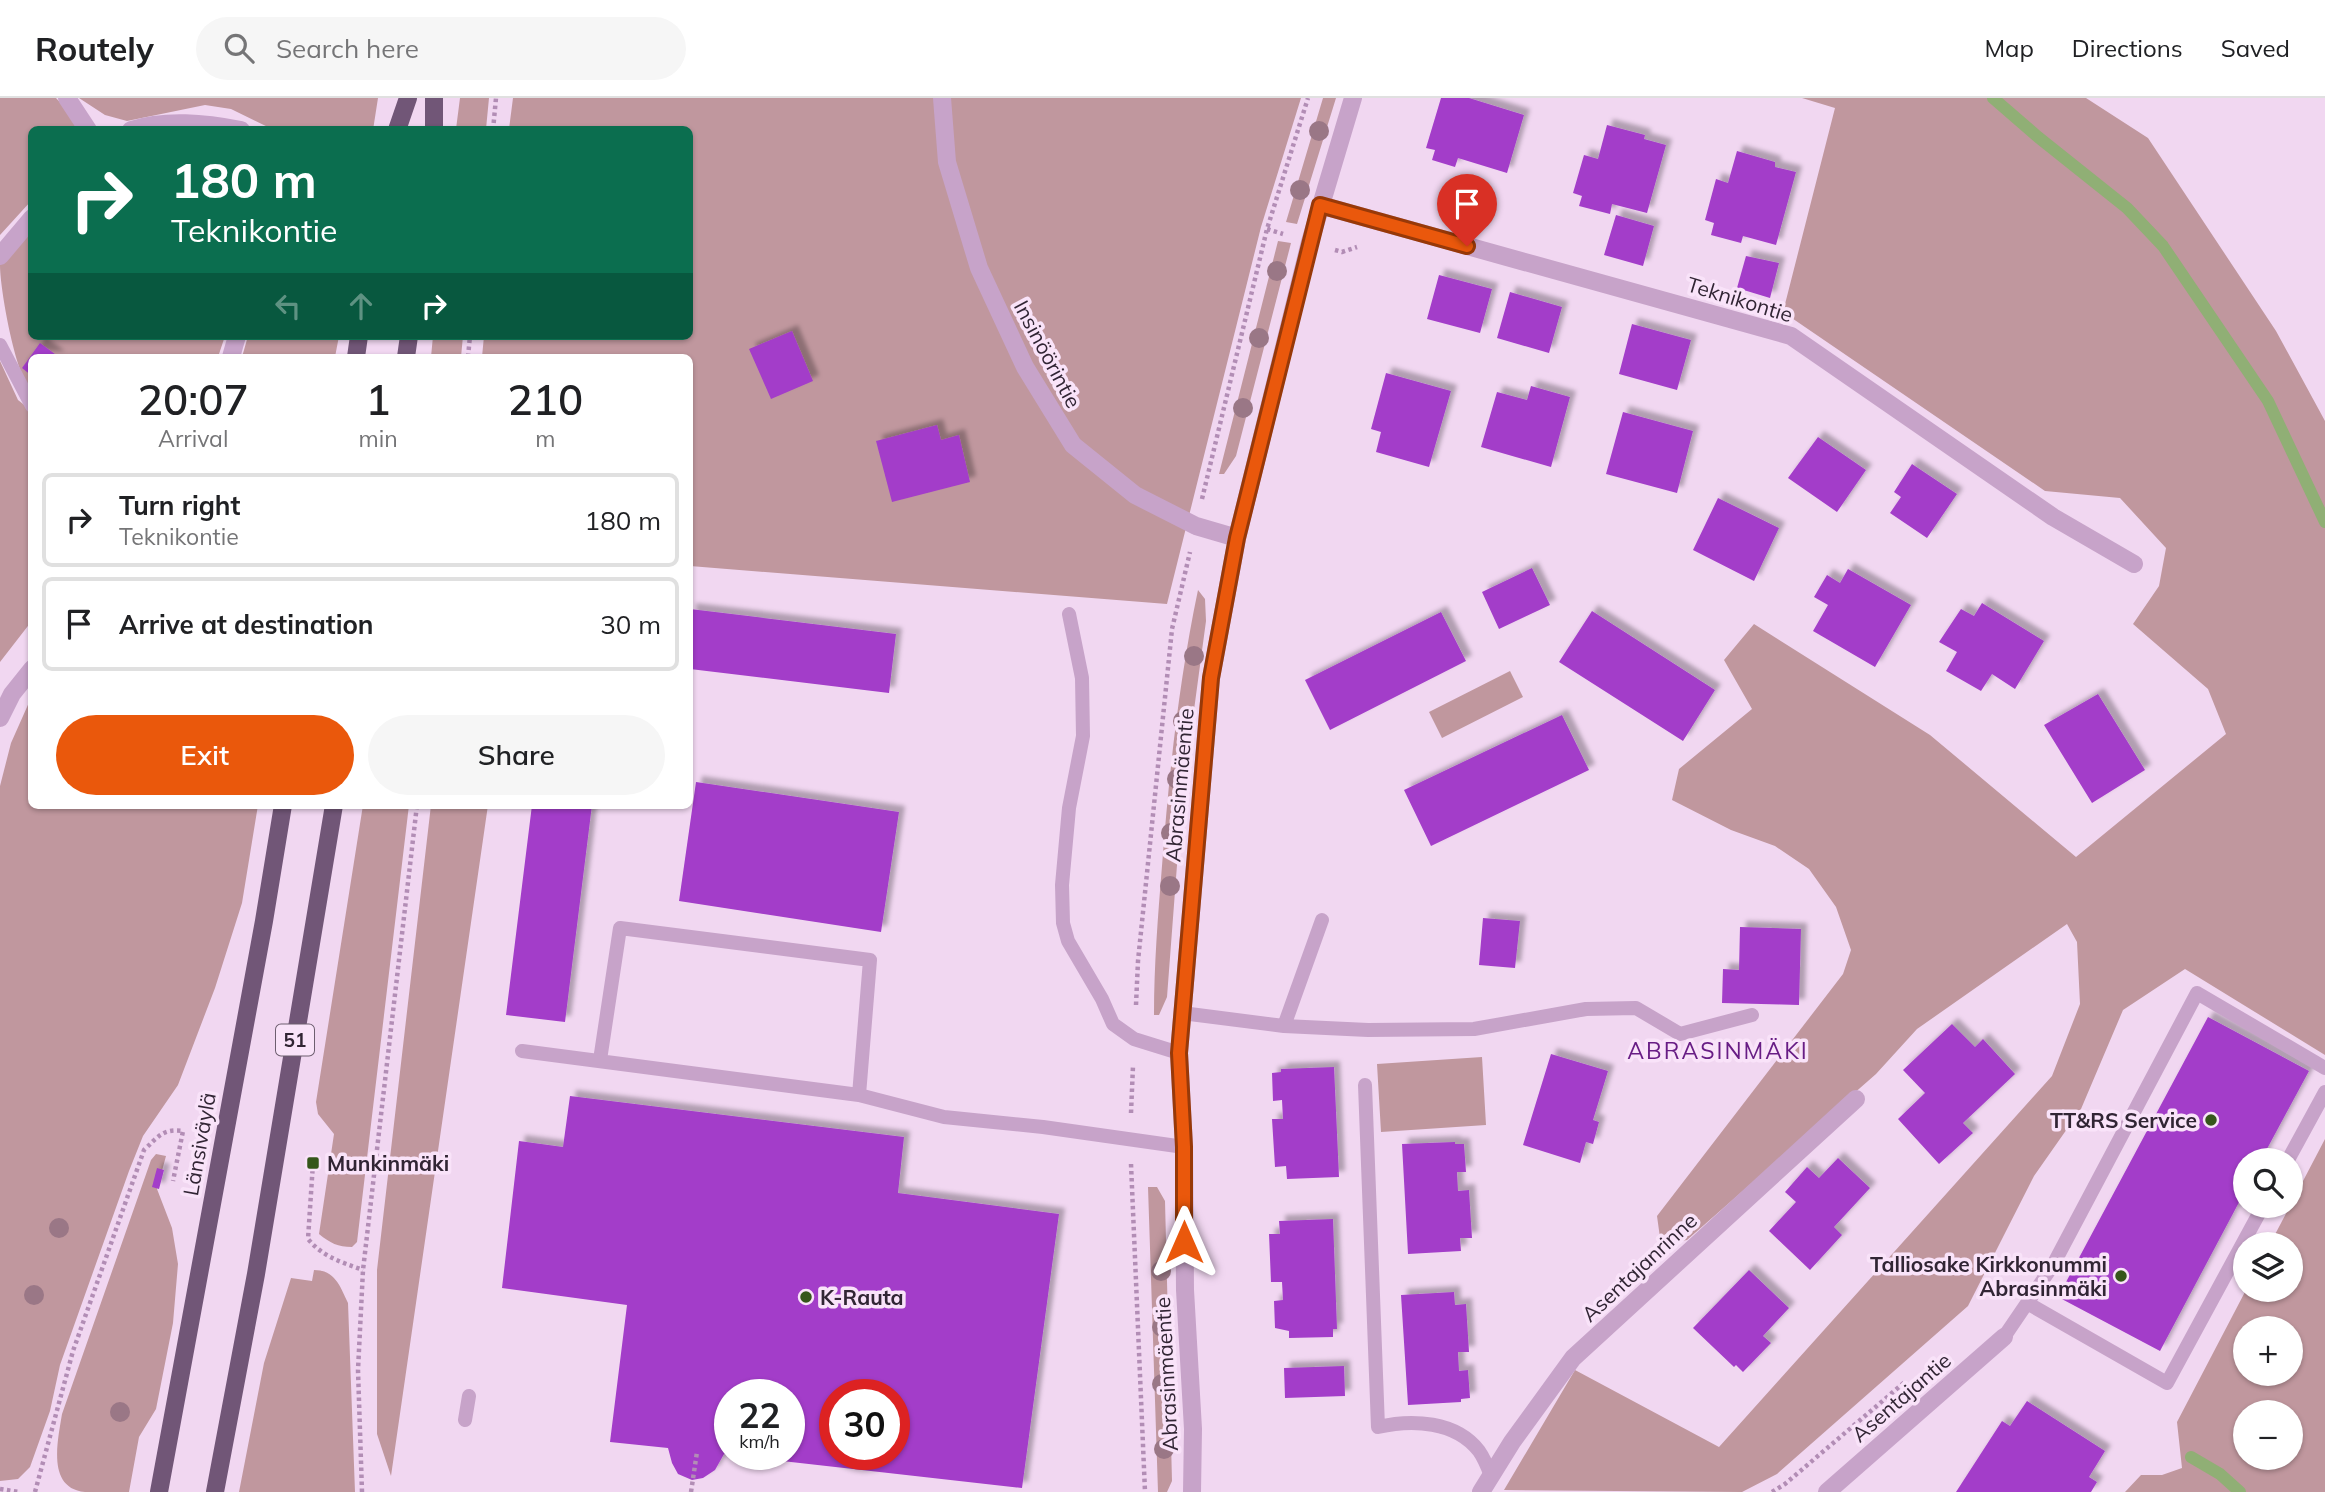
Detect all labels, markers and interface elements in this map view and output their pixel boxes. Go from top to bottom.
search box [196,17,686,80]
text: Routely [35,28,154,69]
icon: search [220,29,258,67]
text: Search here [276,32,419,65]
text: Map [1984,33,2034,63]
text: Directions [2072,33,2183,63]
text: Saved [2221,33,2290,63]
text: 180 m [171,149,317,210]
icon: right [56,154,147,245]
pin [1437,174,1497,246]
icon: arrive [1448,185,1486,223]
text: Teknikontie [171,210,337,250]
street label: Teknikontie [1684,271,1796,327]
icon: left [269,287,307,325]
icon: ahead [342,287,380,325]
icon: right [415,287,453,325]
street label: Insinöörintie [1009,296,1087,412]
text: 20:07 [138,373,249,426]
text: 1 [365,373,391,426]
text: 210 [508,373,583,426]
text: Arrival [158,424,228,453]
text: min [358,424,398,453]
text: m [535,424,555,453]
text: Turn right [119,489,240,522]
icon: right [60,501,98,539]
text: 180 m [585,504,661,537]
text: Teknikontie [119,522,239,551]
icon: arrive [60,605,98,643]
text: Arrive at destination [119,608,374,641]
text: 30 m [600,608,661,641]
street label: Abrasinmäentie [1159,707,1199,863]
button: Exit [56,715,354,795]
button: Share [368,715,665,795]
road number: 51 [276,1024,314,1056]
district label: ABRASINMÄKI [1627,1036,1809,1065]
street label: Länsiväylä [177,1090,221,1198]
place label: TT&RS Service [2050,1107,2197,1133]
marker: TT&RS Service [2203,1112,2219,1128]
map controls [2233,1148,2303,1470]
button: search [2233,1148,2303,1218]
place label: Munkinmäki [327,1150,449,1176]
marker: Munkinmäki [305,1155,321,1171]
position arrow [1147,1205,1221,1279]
street label: Asentajanrinne [1576,1207,1702,1327]
button: layers [2233,1232,2303,1302]
place label: Talliosake Kirkkonummi Abrasinmäki [1870,1251,2107,1301]
marker: Talliosake Kirkkonummi Abrasinmäki [2113,1268,2129,1284]
place label: K-Rauta [820,1284,904,1310]
marker: K-Rauta [798,1289,814,1305]
street label: Abrasinmäentie [1149,1296,1183,1452]
button: + [2233,1316,2303,1386]
street label: Asentajantie [1846,1347,1956,1447]
speed limit sign: 30 [819,1379,910,1470]
text: 22 [738,1393,781,1437]
button: − [2233,1400,2303,1470]
text: km/h [739,1430,780,1453]

